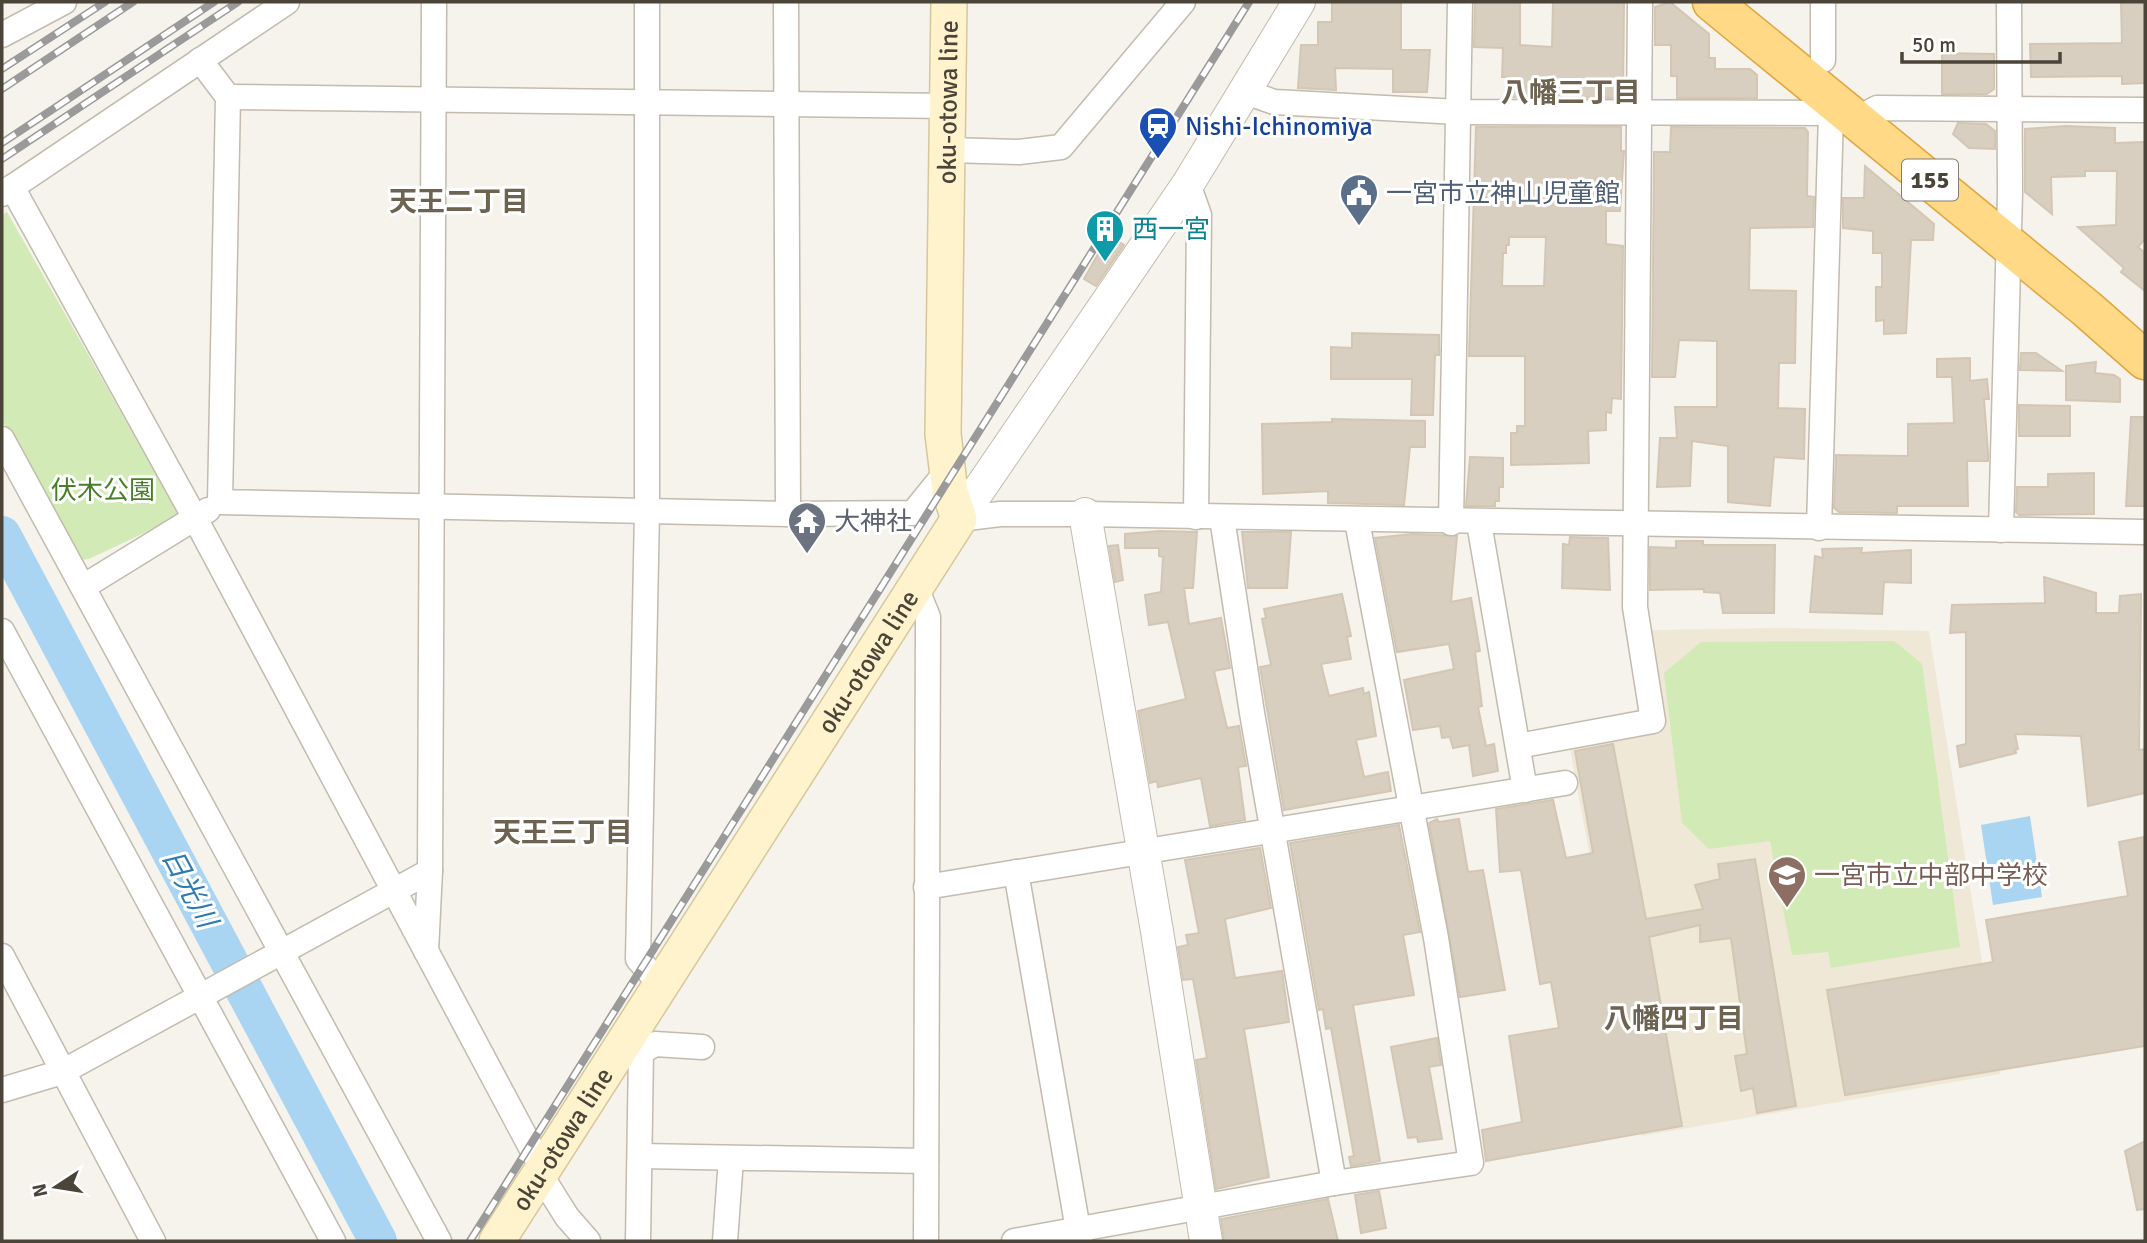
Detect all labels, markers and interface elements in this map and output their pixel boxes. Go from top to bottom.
street label: oku-otowa line [931,20,966,184]
scale bar [1902,21,2060,65]
text: 50 m [1912,32,1956,58]
district label: 八幡三丁目 [1501,76,1641,110]
station icon: Nishi-Ichinomiya [1137,105,1179,160]
place label: Nishi-Ichinomiya [1185,111,1373,143]
road number: 155 [1902,160,1958,200]
public building icon: 一宮市立神山児童館 [1338,172,1380,227]
place label: 一宮市立神山児童館 [1386,178,1620,210]
district label: 天王二丁目 [389,185,529,219]
building icon: 西一宮 [1084,208,1126,263]
place label: 西一宮 [1132,214,1210,246]
park label: 伏木公園 [51,475,155,507]
temple icon: 大神社 [786,500,828,555]
place label: 大神社 [834,506,912,538]
street label: oku-otowa line [811,584,926,740]
district label: 天王三丁目 [493,816,633,850]
water label: 日光川 [154,843,225,936]
school or university icon: 一宮市立中部中学校 [1766,854,1808,909]
place label: 一宮市立中部中学校 [1814,860,2048,892]
district label: 八幡四丁目 [1604,1002,1744,1036]
street label: oku-otowa line [505,1062,621,1217]
north arrow [21,1152,91,1222]
text: N [27,1181,53,1199]

